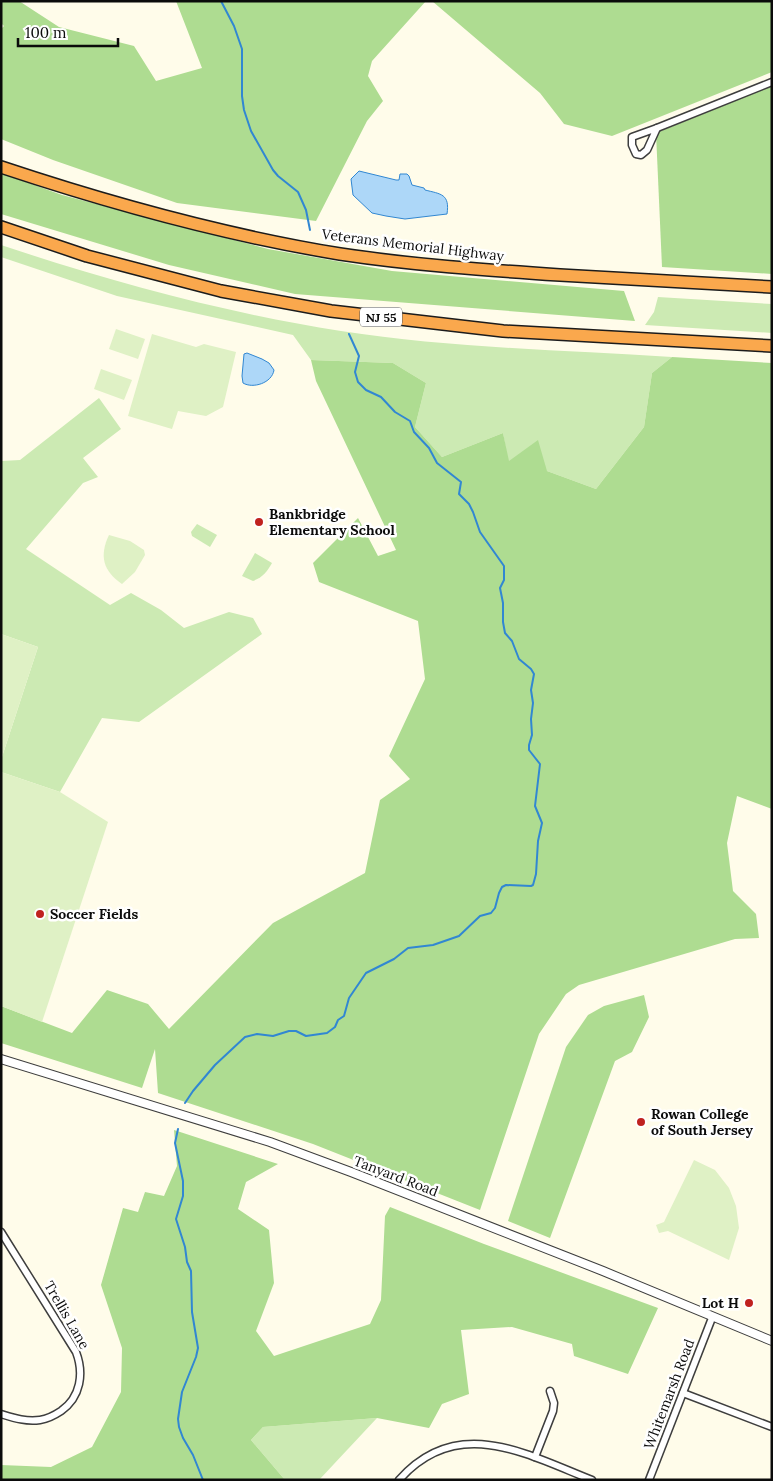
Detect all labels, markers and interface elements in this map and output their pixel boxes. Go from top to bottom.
scale bar [18,15,118,47]
text: 100 m [25,23,66,42]
street label: Veterans Memorial Highway [320,225,506,265]
road number: NJ 55 [360,308,402,326]
place label: Bankbridge Elementary School [269,505,395,539]
marker: Bankbridge Elementary School [253,516,265,528]
place label: Soccer Fields [50,905,138,923]
marker: Soccer Fields [34,908,46,920]
place label: Rowan College of South Jersey [651,1105,753,1139]
marker: Rowan College of South Jersey [635,1116,647,1128]
street label: Tanyard Road [351,1152,441,1200]
street label: Trellis Lane [40,1278,94,1353]
place label: Lot H [702,1294,739,1312]
marker: Lot H [743,1297,755,1309]
street label: Whitemarsh Road [640,1336,698,1452]

